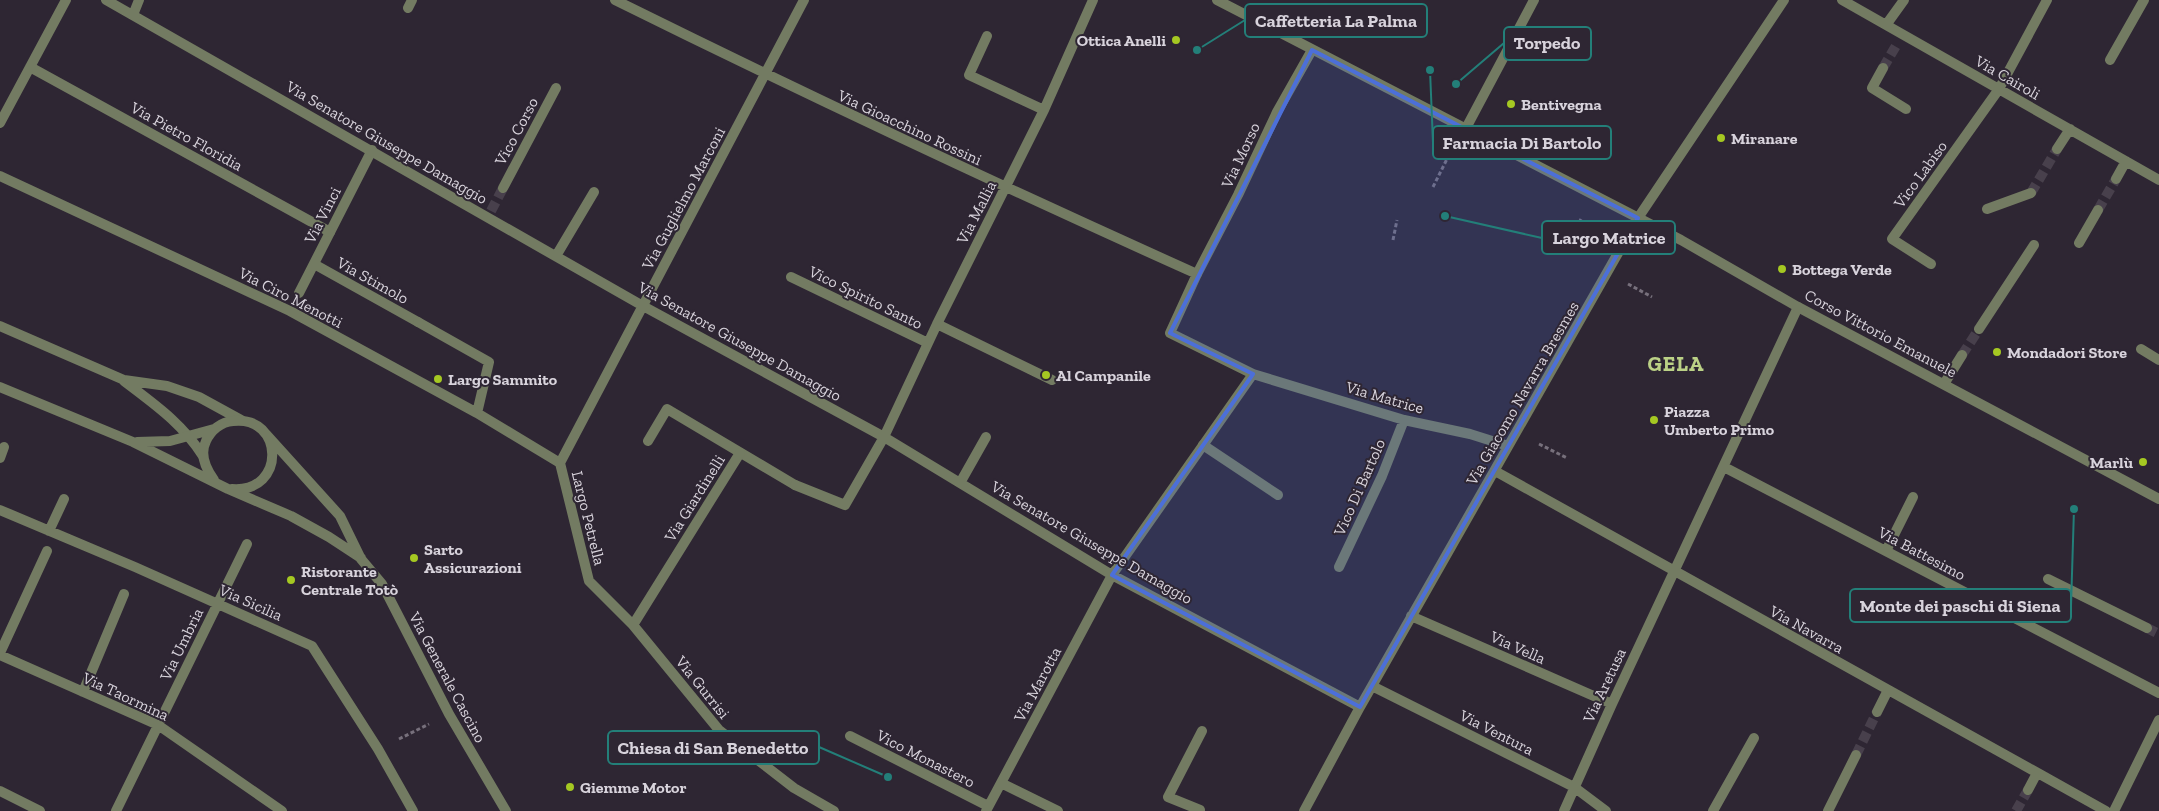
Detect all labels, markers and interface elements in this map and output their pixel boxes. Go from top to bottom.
callout: Caffetteria La Palma [1245,4,1427,37]
text: Caffetteria La Palma [1255,10,1417,32]
callout: Torpedo [1504,27,1591,60]
place label: Ottica Anelli [1077,31,1166,50]
text: Torpedo [1514,32,1581,54]
marker: Ottica Anelli [1170,34,1182,46]
street label: Via Cairoli [1971,51,2044,104]
street label: Via Senatore Giuseppe Damaggio [282,76,491,208]
street label: Via Gioacchino Rossini [834,85,985,169]
street label: Vico Corso [490,94,542,169]
place label: Bentivegna [1521,95,1602,114]
street label: Via Pietro Floridia [127,97,246,175]
marker: Bentivegna [1505,98,1517,110]
street label: Via Morso [1217,120,1264,192]
street label: Via Guglielmo Marconi [637,123,729,274]
callout: Farmacia Di Bartolo [1433,126,1611,159]
place label: Miranare [1731,129,1798,148]
text: Farmacia Di Bartolo [1443,132,1602,154]
marker: Miranare [1715,132,1727,144]
street label: Vico Labiso [1889,137,1951,212]
street label: Via Mallia [952,177,1001,248]
street label: Via Vinci [300,183,345,248]
callout: Largo Matrice [1542,221,1675,254]
text: Largo Matrice [1553,227,1666,249]
street label: Via Stimolo [333,252,412,308]
place label: Bottega Verde [1792,260,1892,279]
street label: Vico Spirito Santo [805,261,926,333]
street label: Via Ciro Menotti [235,263,346,332]
marker: Bottega Verde [1776,263,1788,275]
street label: Via Senatore Giuseppe Damaggio [634,277,845,405]
street label: Corso Vittorio Emanuele [1801,285,1960,382]
street label: Via Giacomo Navarra Bresmes [1461,298,1583,489]
place label: Mondadori Store [2007,343,2127,362]
marker: Mondadori Store [1991,346,2003,358]
district label: GELA [1648,351,1704,376]
place label: Al Campanile [1056,366,1151,385]
marker: Al Campanile [1040,369,1052,381]
place label: Largo Sammito [448,370,558,389]
marker: Largo Sammito [432,373,444,385]
street label: Via Matrice [1343,377,1426,418]
place label: Piazza Umberto Primo [1664,402,1775,439]
marker: Piazza Umberto Primo [1648,414,1660,426]
street label: Vico Di Bartolo [1329,436,1389,539]
street label: Via Giardinelli [660,451,729,546]
place label: Marlù [2090,453,2134,472]
marker: Marlù [2137,456,2149,468]
street label: Largo Petrella [568,469,609,568]
street label: Via Senatore Giuseppe Damaggio [987,476,1196,608]
street label: Via Battesimo [1874,522,1969,584]
place label: Sarto Assicurazioni [424,540,522,577]
marker: Sarto Assicurazioni [408,552,420,564]
place label: Ristorante Centrale Totò [301,562,399,599]
marker: Ristorante Centrale Totò [285,574,297,586]
street label: Via Sicilia [215,580,286,625]
callout: Monte dei paschi di Siena [1850,589,2071,622]
text: Monte dei paschi di Siena [1859,595,2061,617]
street label: Via Navarra [1766,601,1847,658]
street label: Via Umbria [155,605,207,684]
street label: Via Generale Cascino [405,608,490,746]
street label: Via Vella [1486,626,1549,668]
street label: Via Marotta [1009,643,1065,726]
street label: Via Aretusa [1579,645,1630,726]
street label: Via Gurrisi [671,651,734,723]
street label: Via Taormina [79,668,172,725]
street label: Via Ventura [1456,705,1537,759]
street label: Vico Monastero [872,725,978,791]
callout: Chiesa di San Benedetto [608,731,819,764]
text: Chiesa di San Benedetto [618,737,809,759]
place label: Giemme Motor [580,778,686,797]
marker: Giemme Motor [564,781,576,793]

